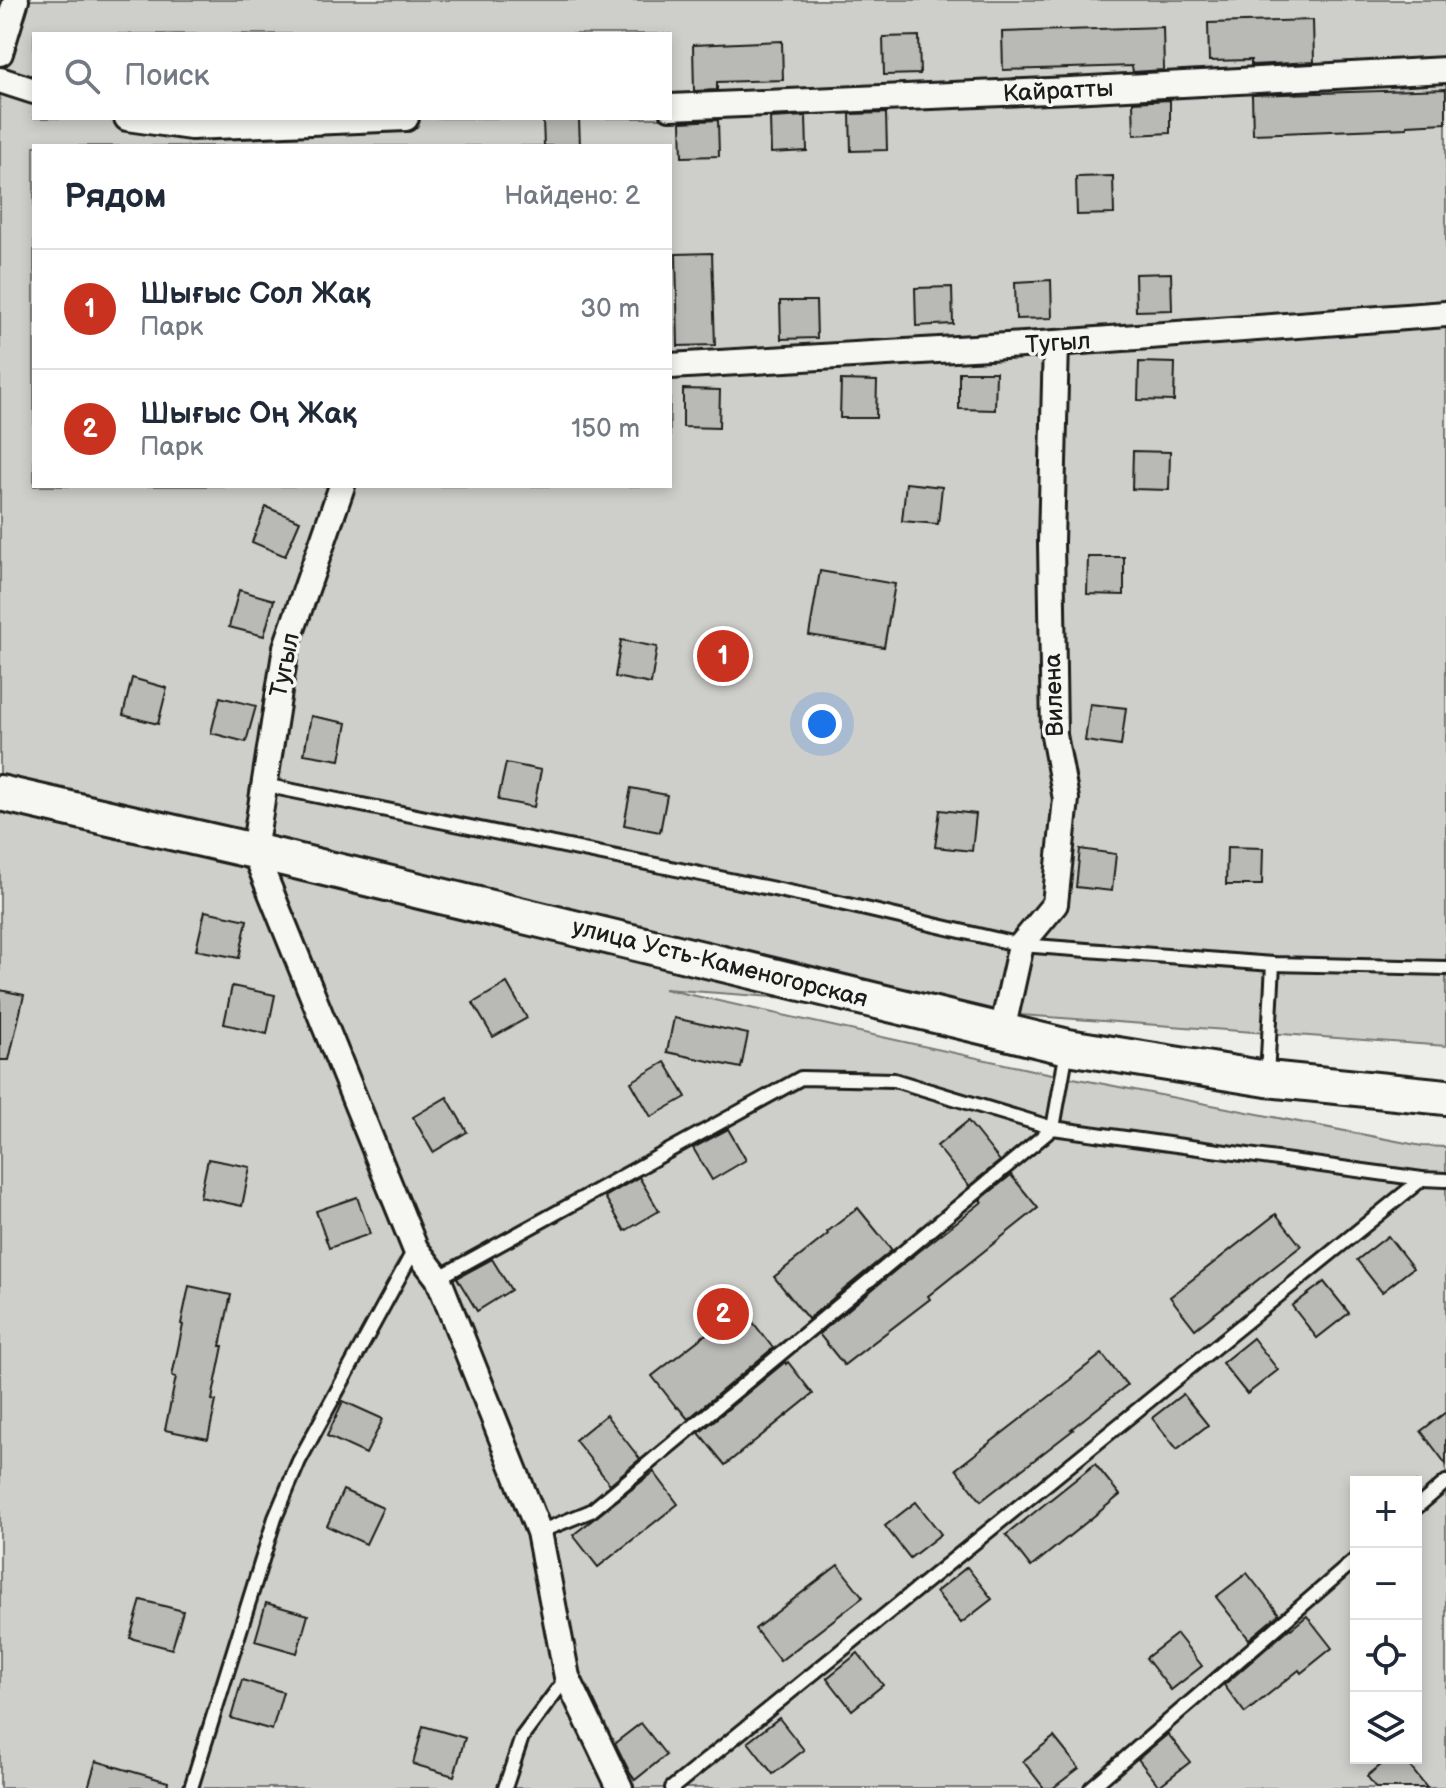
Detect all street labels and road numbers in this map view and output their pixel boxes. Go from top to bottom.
street label: Кайратты [1002,74,1114,108]
street label: Тугыл [1024,326,1092,360]
street label: Тугыл [264,630,306,700]
street label: Вилена [1038,653,1070,737]
street label: улица Усть-Каменогорская [569,912,871,1014]

